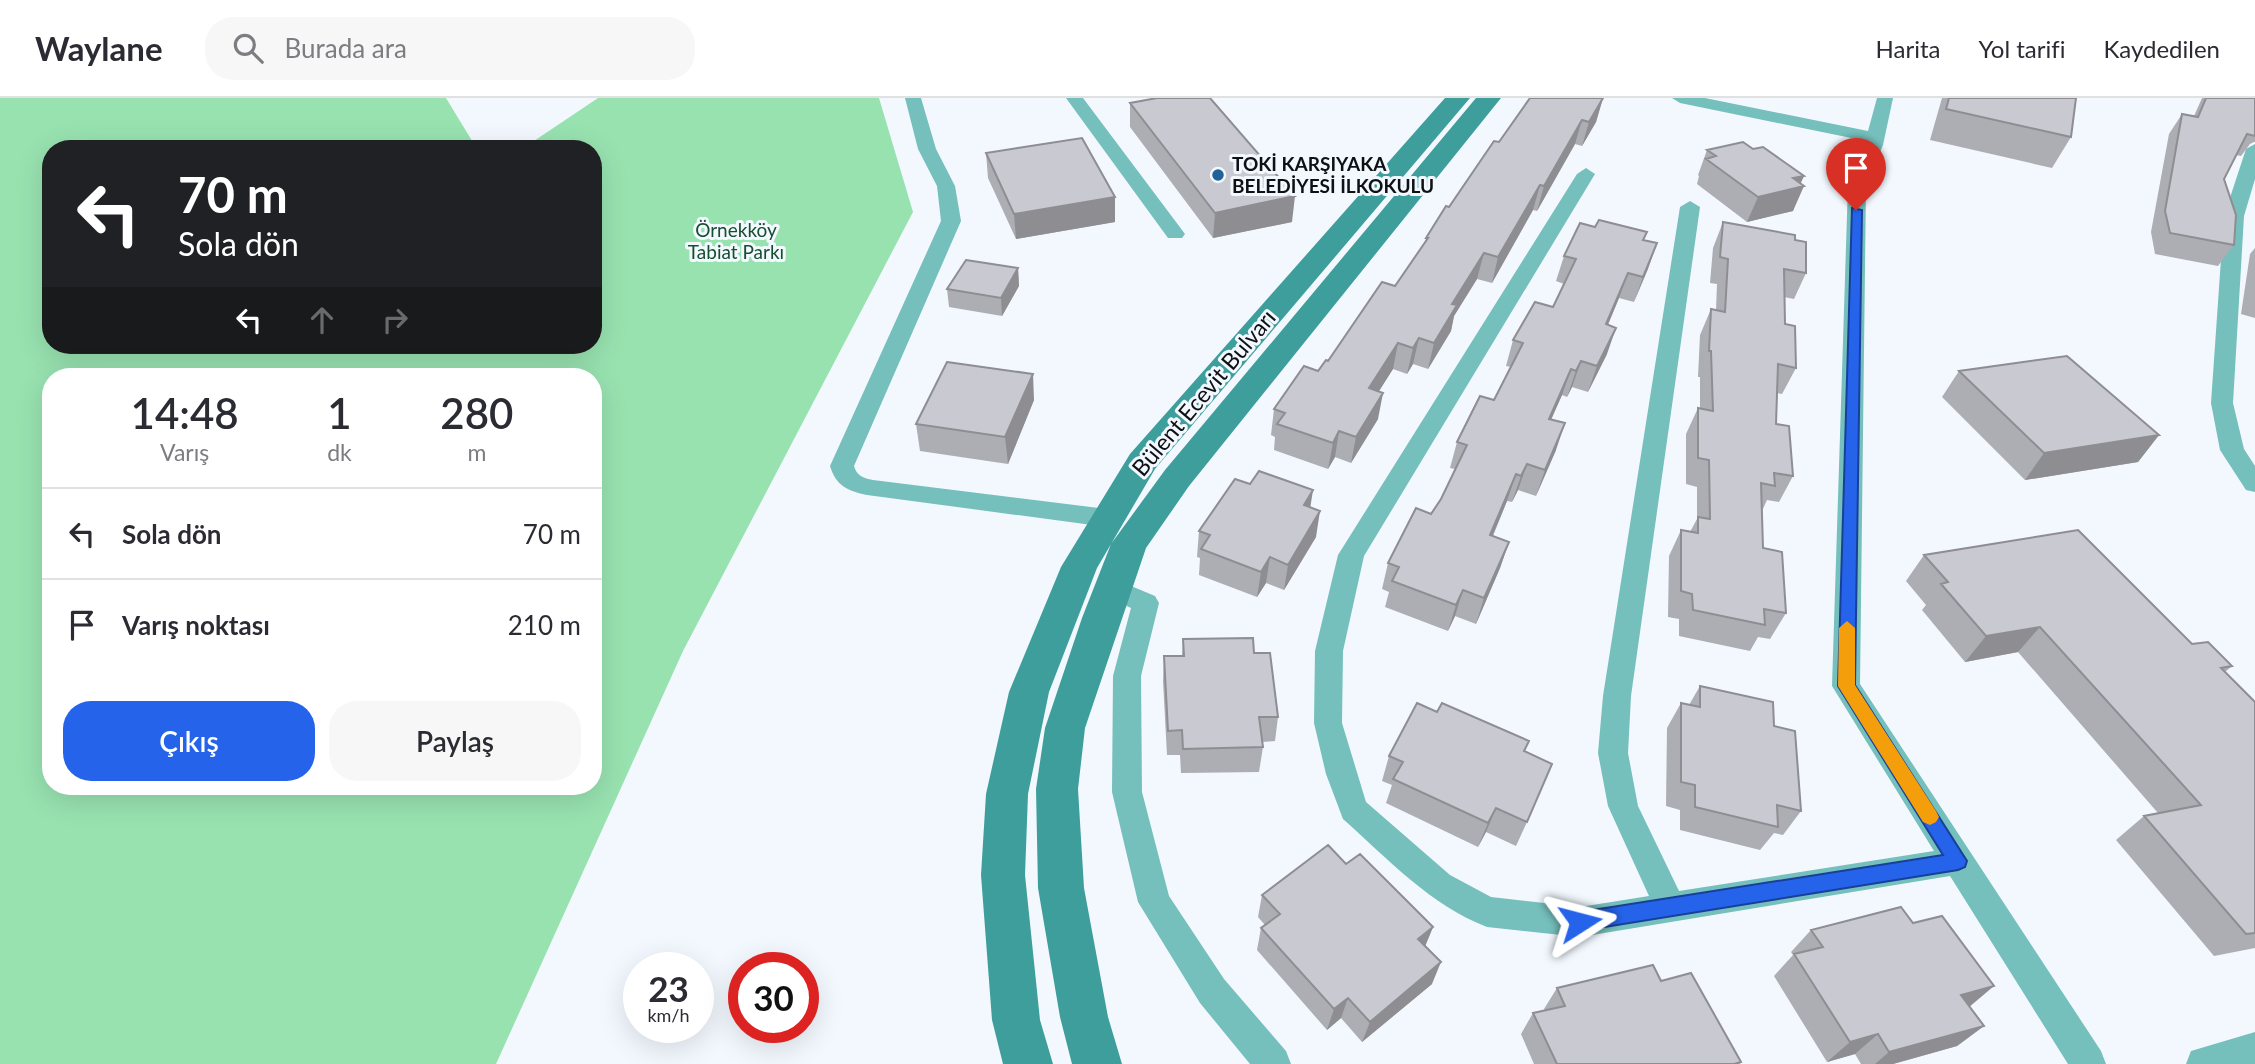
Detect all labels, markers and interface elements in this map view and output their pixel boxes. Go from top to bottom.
search box [205,17,695,80]
text: Waylane [35,28,163,68]
icon: search [229,29,267,67]
text: Burada ara [285,32,407,64]
text: Harita [1876,34,1940,63]
text: Yol tarifi [1978,34,2065,63]
text: Kaydedilen [2103,34,2220,63]
pin [1826,138,1886,210]
icon: arrive [1837,149,1875,187]
place label: TOKİ KARŞIYAKA BELEDİYESİ İLKOKULU [1232,152,1434,197]
text: 70 m [178,165,288,223]
marker: TOKİ KARŞIYAKA BELEDİYESİ İLKOKULU [1210,167,1226,183]
icon: left [63,168,154,259]
park label: Örnekköy Tabiat Parkı [688,218,784,263]
text: Sola dön [178,224,299,263]
icon: left [230,301,268,339]
icon: ahead [303,301,341,339]
icon: right [376,301,414,339]
street label: Bülent Ecevit Bulvarı [1125,303,1281,481]
text: 14:48 [131,388,239,438]
text: 1 [327,388,352,438]
text: 280 [440,388,513,438]
text: Varış [160,438,209,466]
text: dk [327,438,352,466]
text: m [467,438,486,466]
icon: left [63,515,101,553]
text: Sola dön [122,518,222,550]
text: 70 m [523,518,581,550]
icon: arrive [63,606,101,644]
text: Varış noktası [122,609,270,641]
text: 210 m [508,609,581,641]
button: Çıkış [63,701,315,781]
button: Paylaş [329,701,581,781]
position arrow [1543,885,1617,959]
speed limit sign: 30 [728,952,819,1043]
text: 23 [648,967,689,1009]
text: km/h [647,1004,690,1026]

